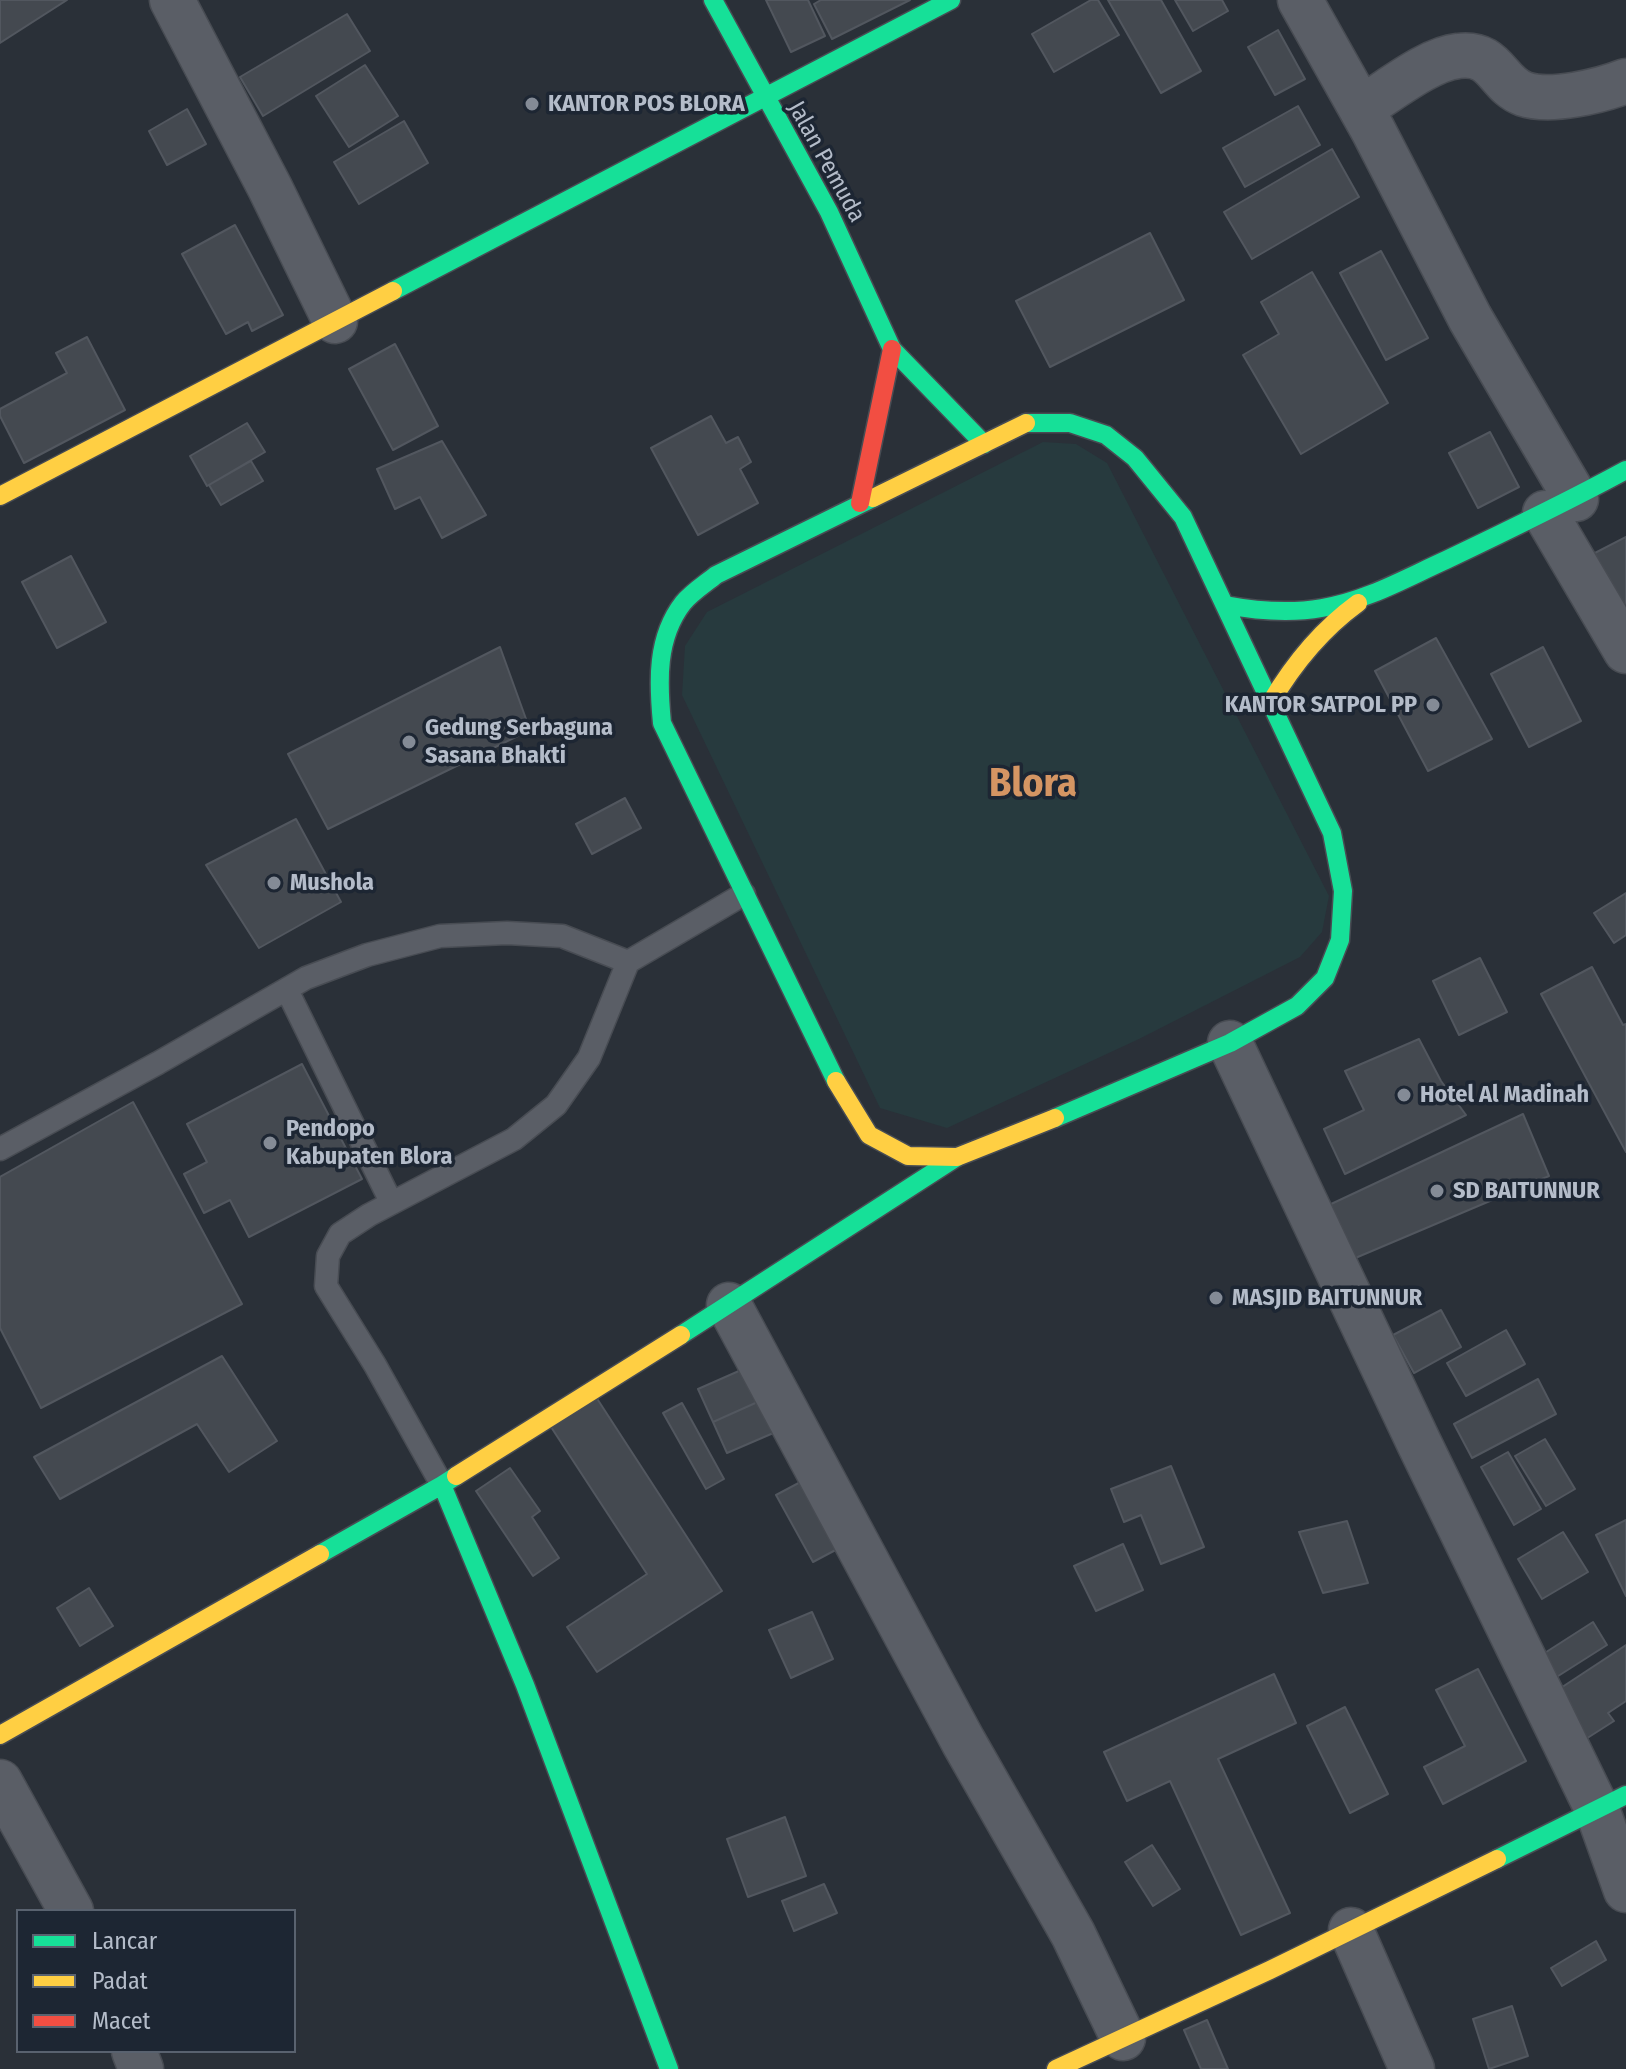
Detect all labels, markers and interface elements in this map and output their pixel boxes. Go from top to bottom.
place label: KANTOR POS BLORA [548,90,745,118]
marker: KANTOR POS BLORA [523,95,541,113]
street label: Jalan Pemuda [781,97,871,227]
place label: KANTOR SATPOL PP [1225,691,1417,719]
marker: KANTOR SATPOL PP [1424,696,1442,714]
place label: Gedung Serbaguna Sasana Bhakti [425,714,613,770]
marker: Gedung Serbaguna Sasana Bhakti [400,733,418,751]
district label: Blora [989,761,1077,809]
place label: Mushola [290,869,374,897]
marker: Mushola [265,874,283,892]
place label: Hotel Al Madinah [1420,1081,1589,1109]
marker: Hotel Al Madinah [1395,1086,1413,1104]
place label: Pendopo Kabupaten Blora [286,1115,452,1171]
marker: Pendopo Kabupaten Blora [261,1134,279,1152]
place label: SD BAITUNNUR [1453,1177,1600,1205]
marker: SD BAITUNNUR [1428,1182,1446,1200]
place label: MASJID BAITUNNUR [1232,1284,1422,1312]
marker: MASJID BAITUNNUR [1207,1289,1225,1307]
legend [16,1909,296,2053]
text: Lancar [92,1927,157,1955]
text: Padat [92,1967,148,1995]
text: Macet [92,2007,150,2035]

